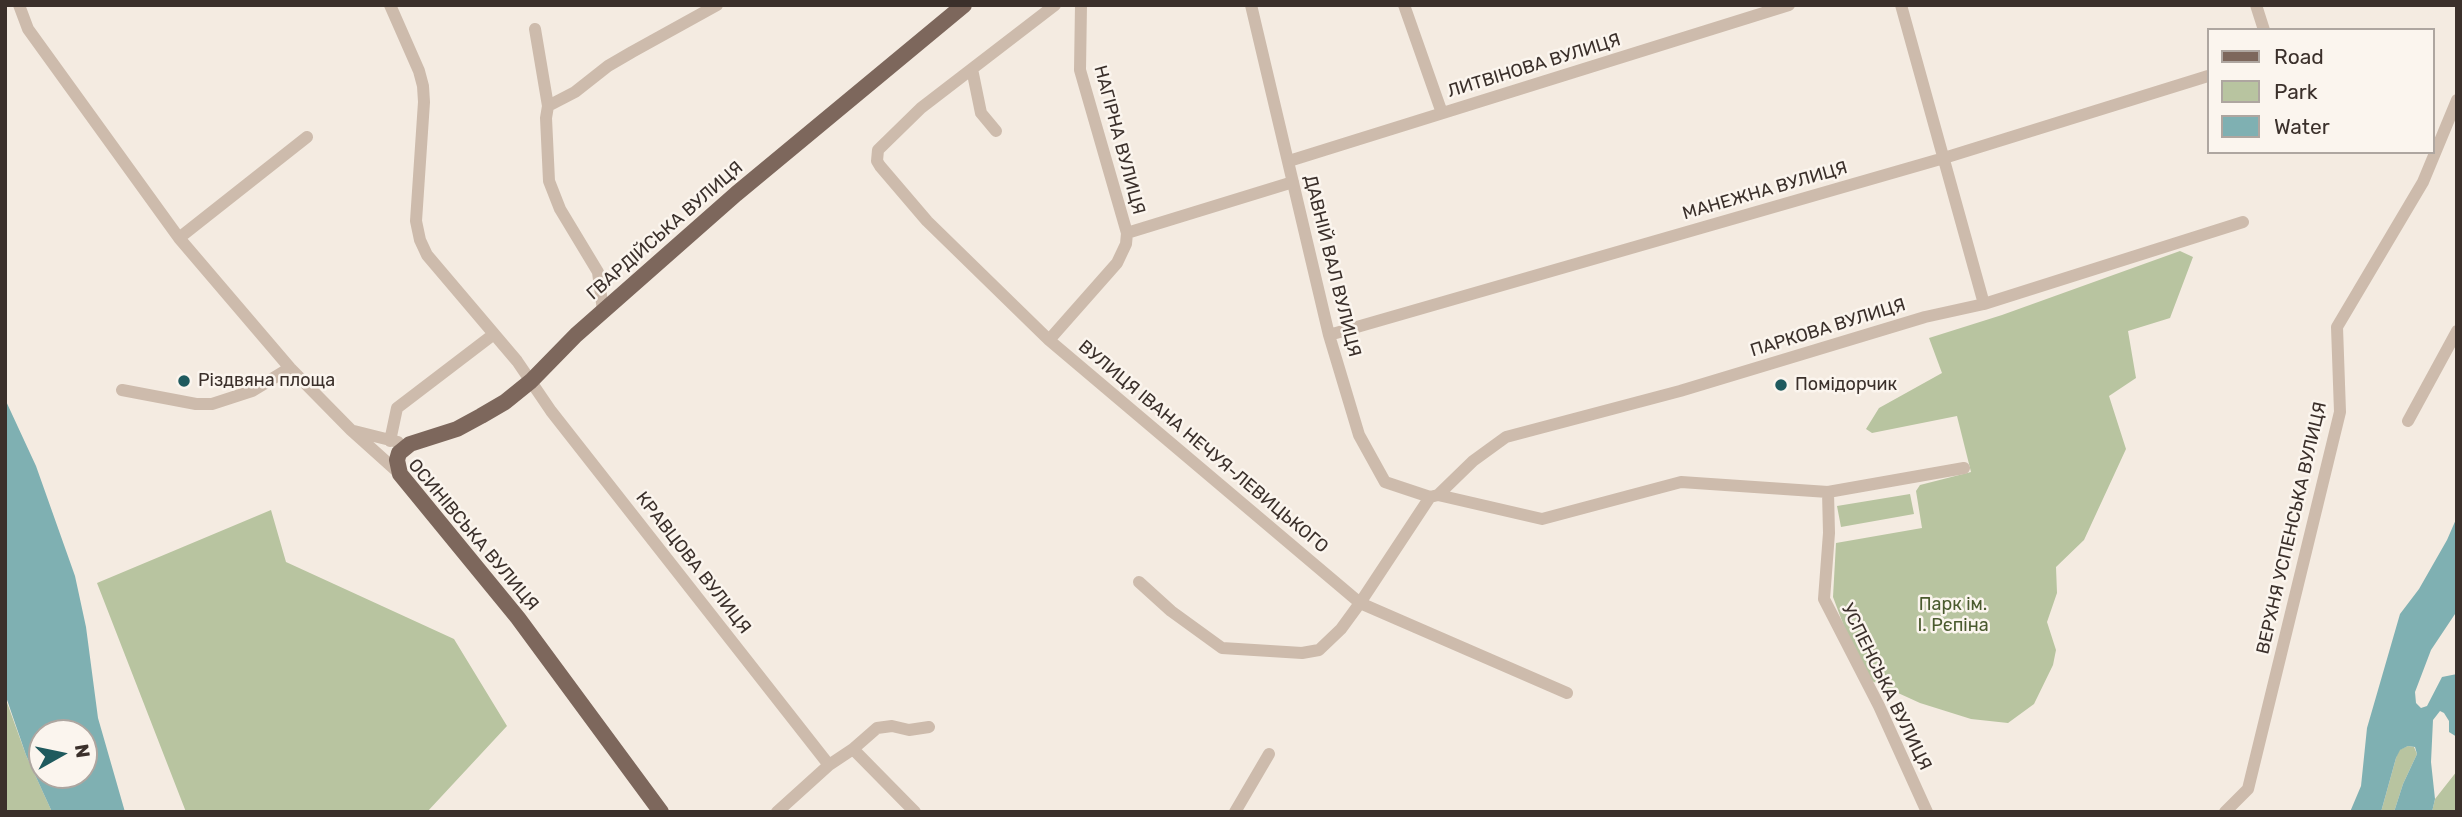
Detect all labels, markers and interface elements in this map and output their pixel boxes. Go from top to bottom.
legend [2206,28,2434,154]
street label: ЛИТВІНОВА ВУЛИЦЯ [1445,29,1623,103]
text: Road [2274,44,2324,69]
street label: НАГІРНА ВУЛИЦЯ [1089,63,1149,217]
text: Park [2274,79,2318,104]
text: Water [2274,114,2330,139]
street label: ГВАРДІЙСЬКА ВУЛИЦЯ [582,157,748,305]
street label: МАНЕЖНА ВУЛИЦЯ [1680,157,1850,225]
street label: ДАВНІЙ ВАЛ ВУЛИЦЯ [1299,173,1365,359]
street label: ПАРКОВА ВУЛИЦЯ [1748,294,1908,362]
street label: ВУЛИЦЯ ІВАНА НЕЧУЯ-ЛЕВИЦЬКОГО [1074,336,1332,558]
place label: Різдвяна площа [198,370,335,392]
marker: Різдвяна площа [176,373,192,389]
place label: Помідорчик [1795,374,1897,396]
marker: Помідорчик [1773,377,1789,393]
street label: ВЕРХНЯ УСПЕНСЬКА ВУЛИЦЯ [2252,400,2332,656]
street label: ОСИНІВСЬКА ВУЛИЦЯ [403,455,543,615]
street label: КРАВЦОВА ВУЛИЦЯ [631,488,755,638]
park label: Парк ім. І. Рєпіна [1917,594,1989,636]
street label: УСПЕНСЬКА ВУЛИЦЯ [1836,600,1936,774]
north arrow [28,719,98,789]
text: N [70,742,95,759]

